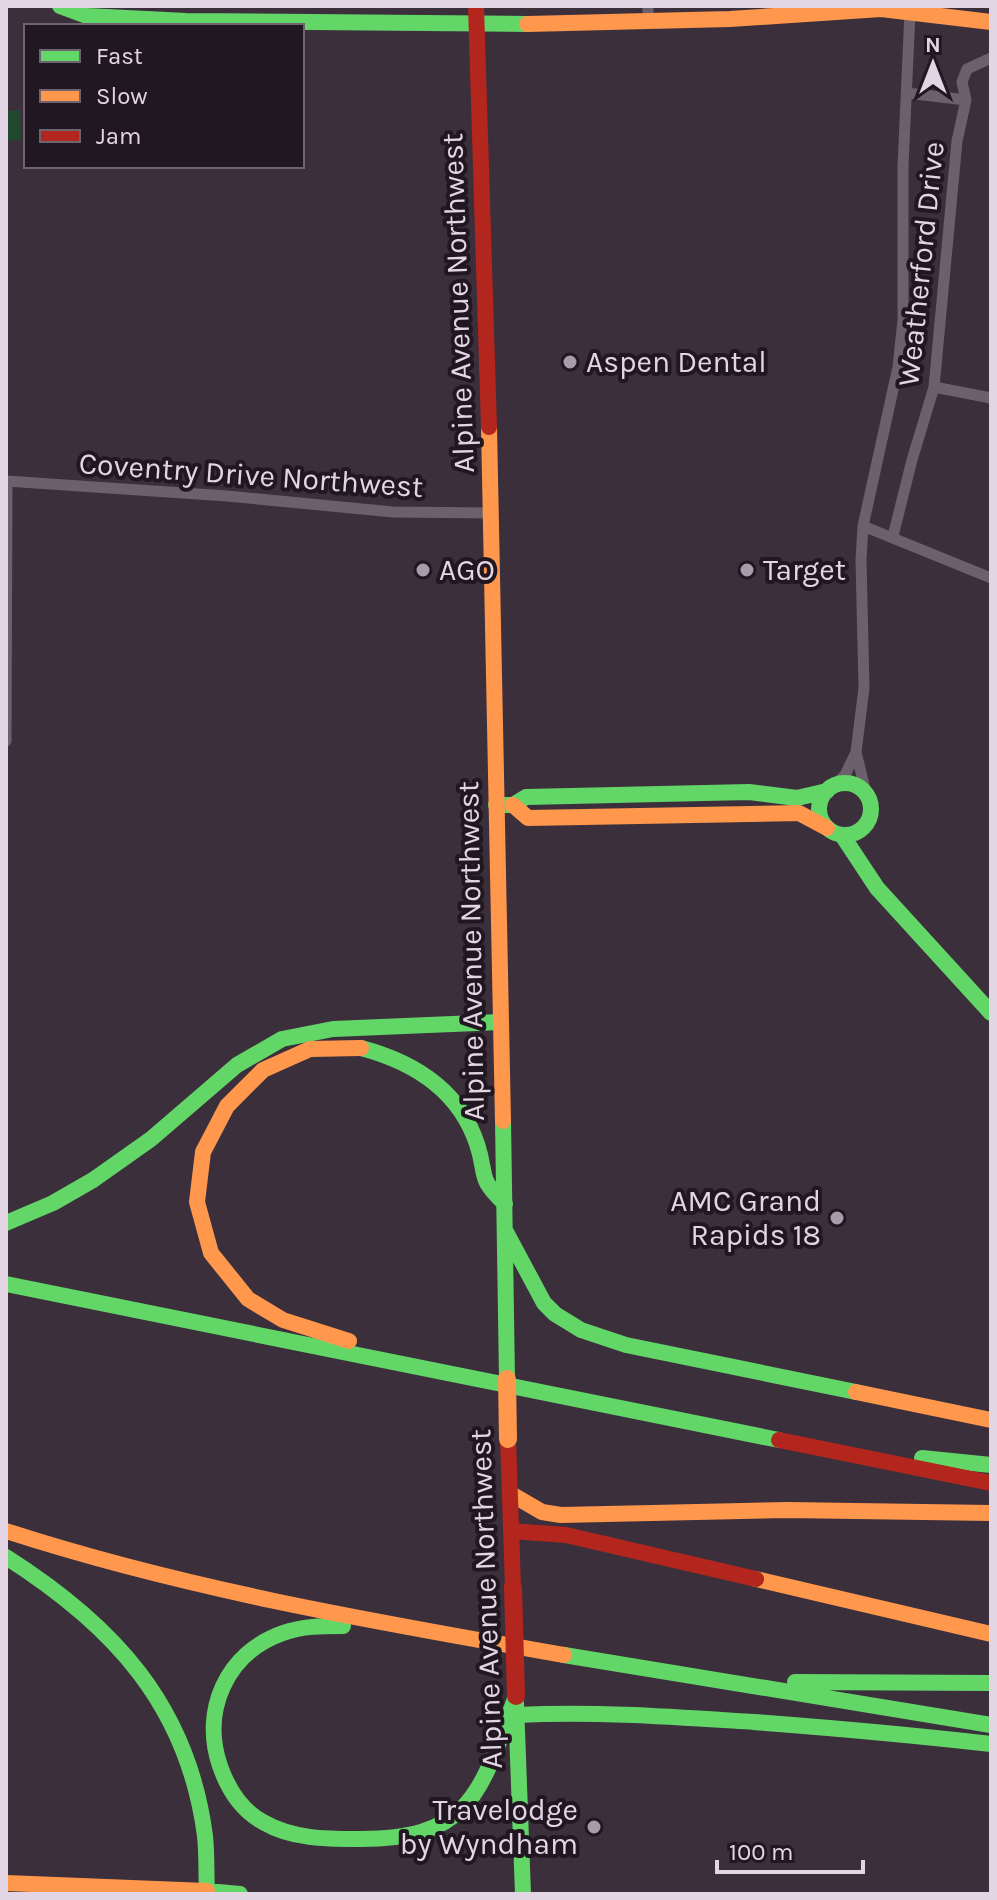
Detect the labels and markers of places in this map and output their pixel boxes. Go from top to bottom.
place label: Aspen Dental [586,344,767,380]
marker: Aspen Dental [561,353,579,371]
place label: AGO [439,552,495,588]
place label: Target [763,552,846,588]
marker: AGO [414,561,432,579]
marker: Target [738,561,756,579]
place label: AMC Grand Rapids 18 [670,1183,821,1253]
marker: AMC Grand Rapids 18 [828,1209,846,1227]
place label: Travelodge by Wyndham [400,1792,578,1862]
marker: Travelodge by Wyndham [585,1818,603,1836]

